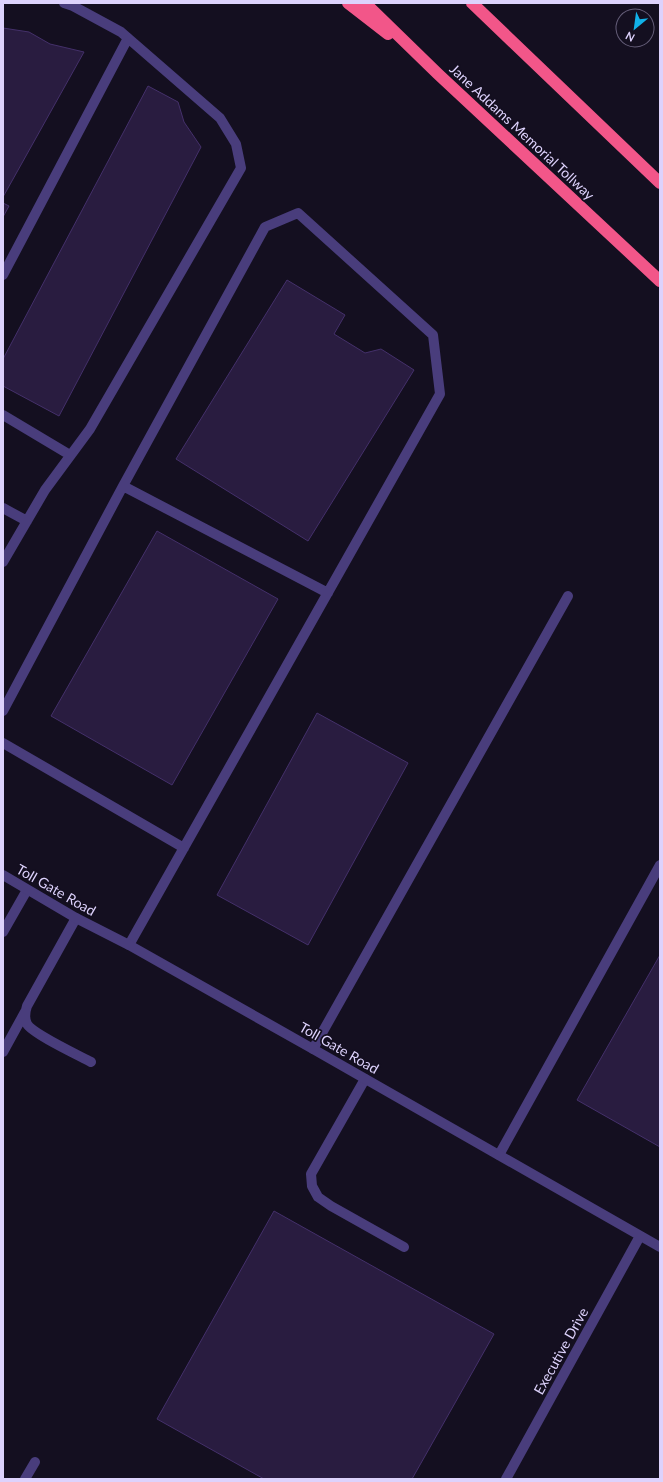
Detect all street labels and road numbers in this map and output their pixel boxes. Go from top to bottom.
street label: Jane Addams Memorial Tollway [446,60,599,204]
street label: Toll Gate Road [14,860,99,919]
street label: Toll Gate Road [297,1018,382,1077]
street label: Executive Drive [530,1304,591,1397]

